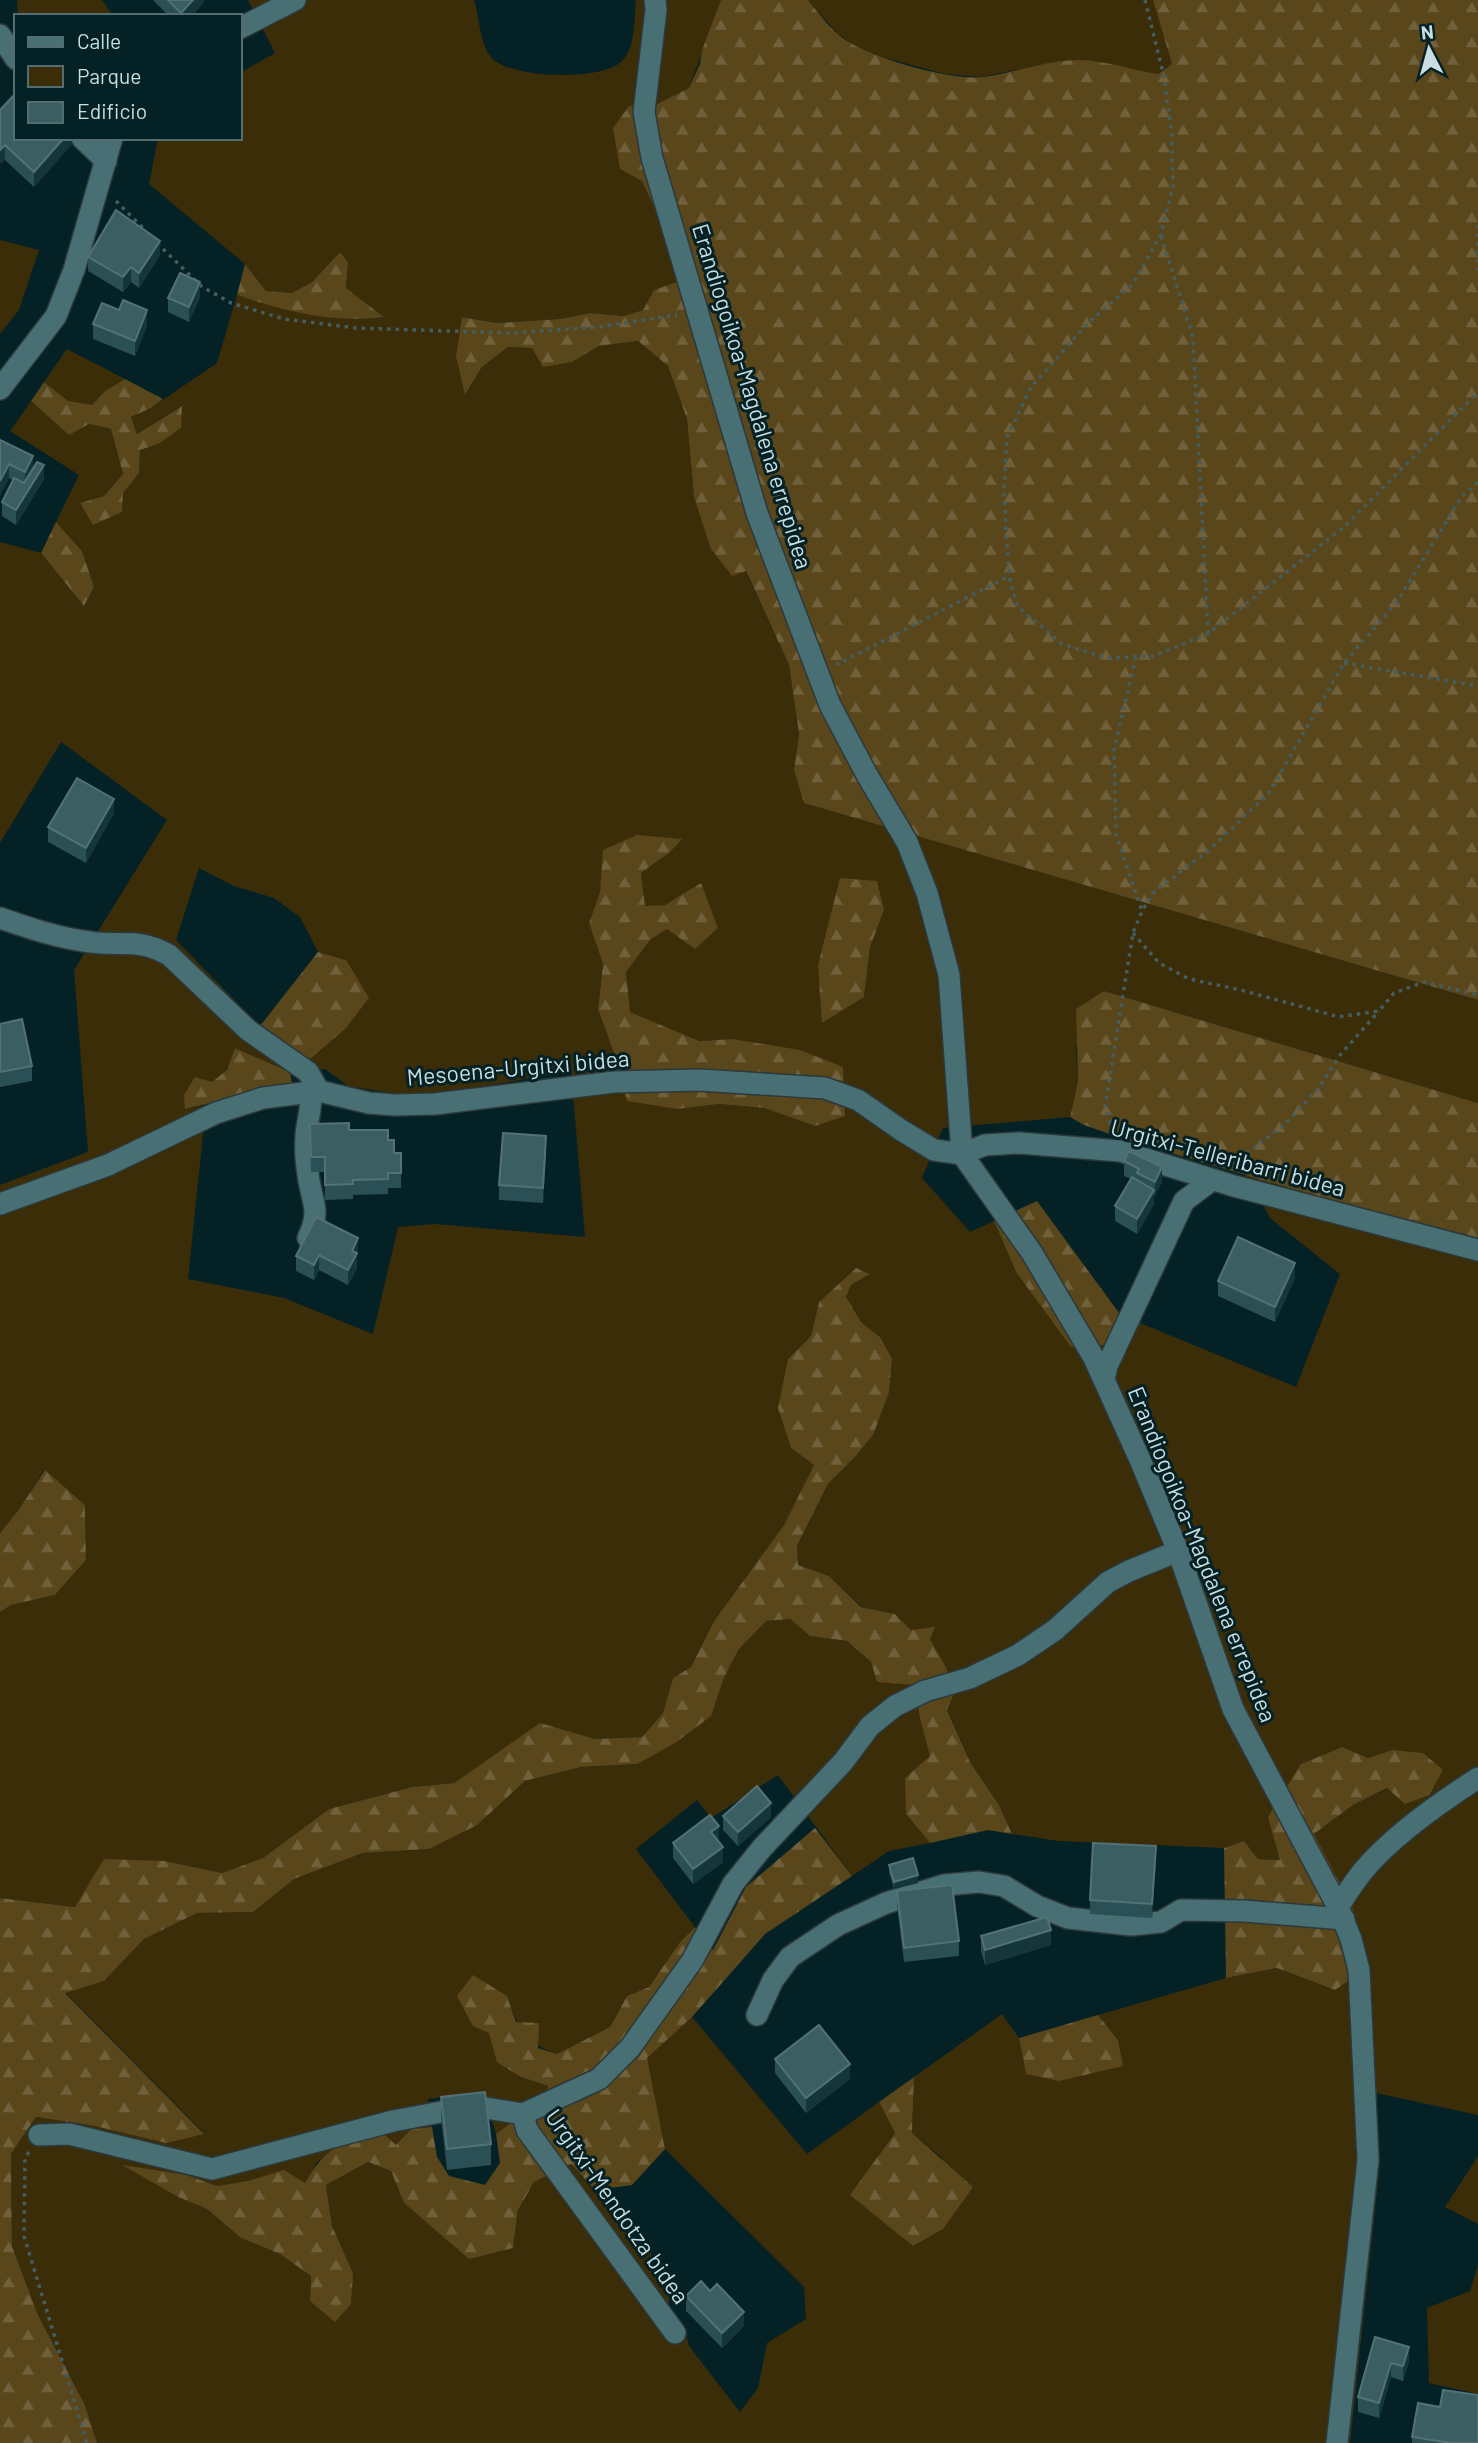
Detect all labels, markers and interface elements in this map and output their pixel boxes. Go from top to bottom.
legend [14,14,242,140]
north arrow [1394,14,1464,84]
text: N [1420,19,1435,44]
text: Calle [77,28,121,53]
text: Parque [77,63,142,88]
text: Edificio [77,98,147,123]
street label: Erandiogoikoa-Magdalena errepidea [687,220,819,572]
street label: Mesoena-Urgitxi bidea [405,1043,631,1091]
street label: Urgitxi-Telleribarri bidea [1108,1112,1348,1202]
street label: Erandiogoikoa-Magdalena errepidea [1123,1382,1283,1726]
street label: Urgitxi-Mendotza bidea [540,2103,696,2309]

